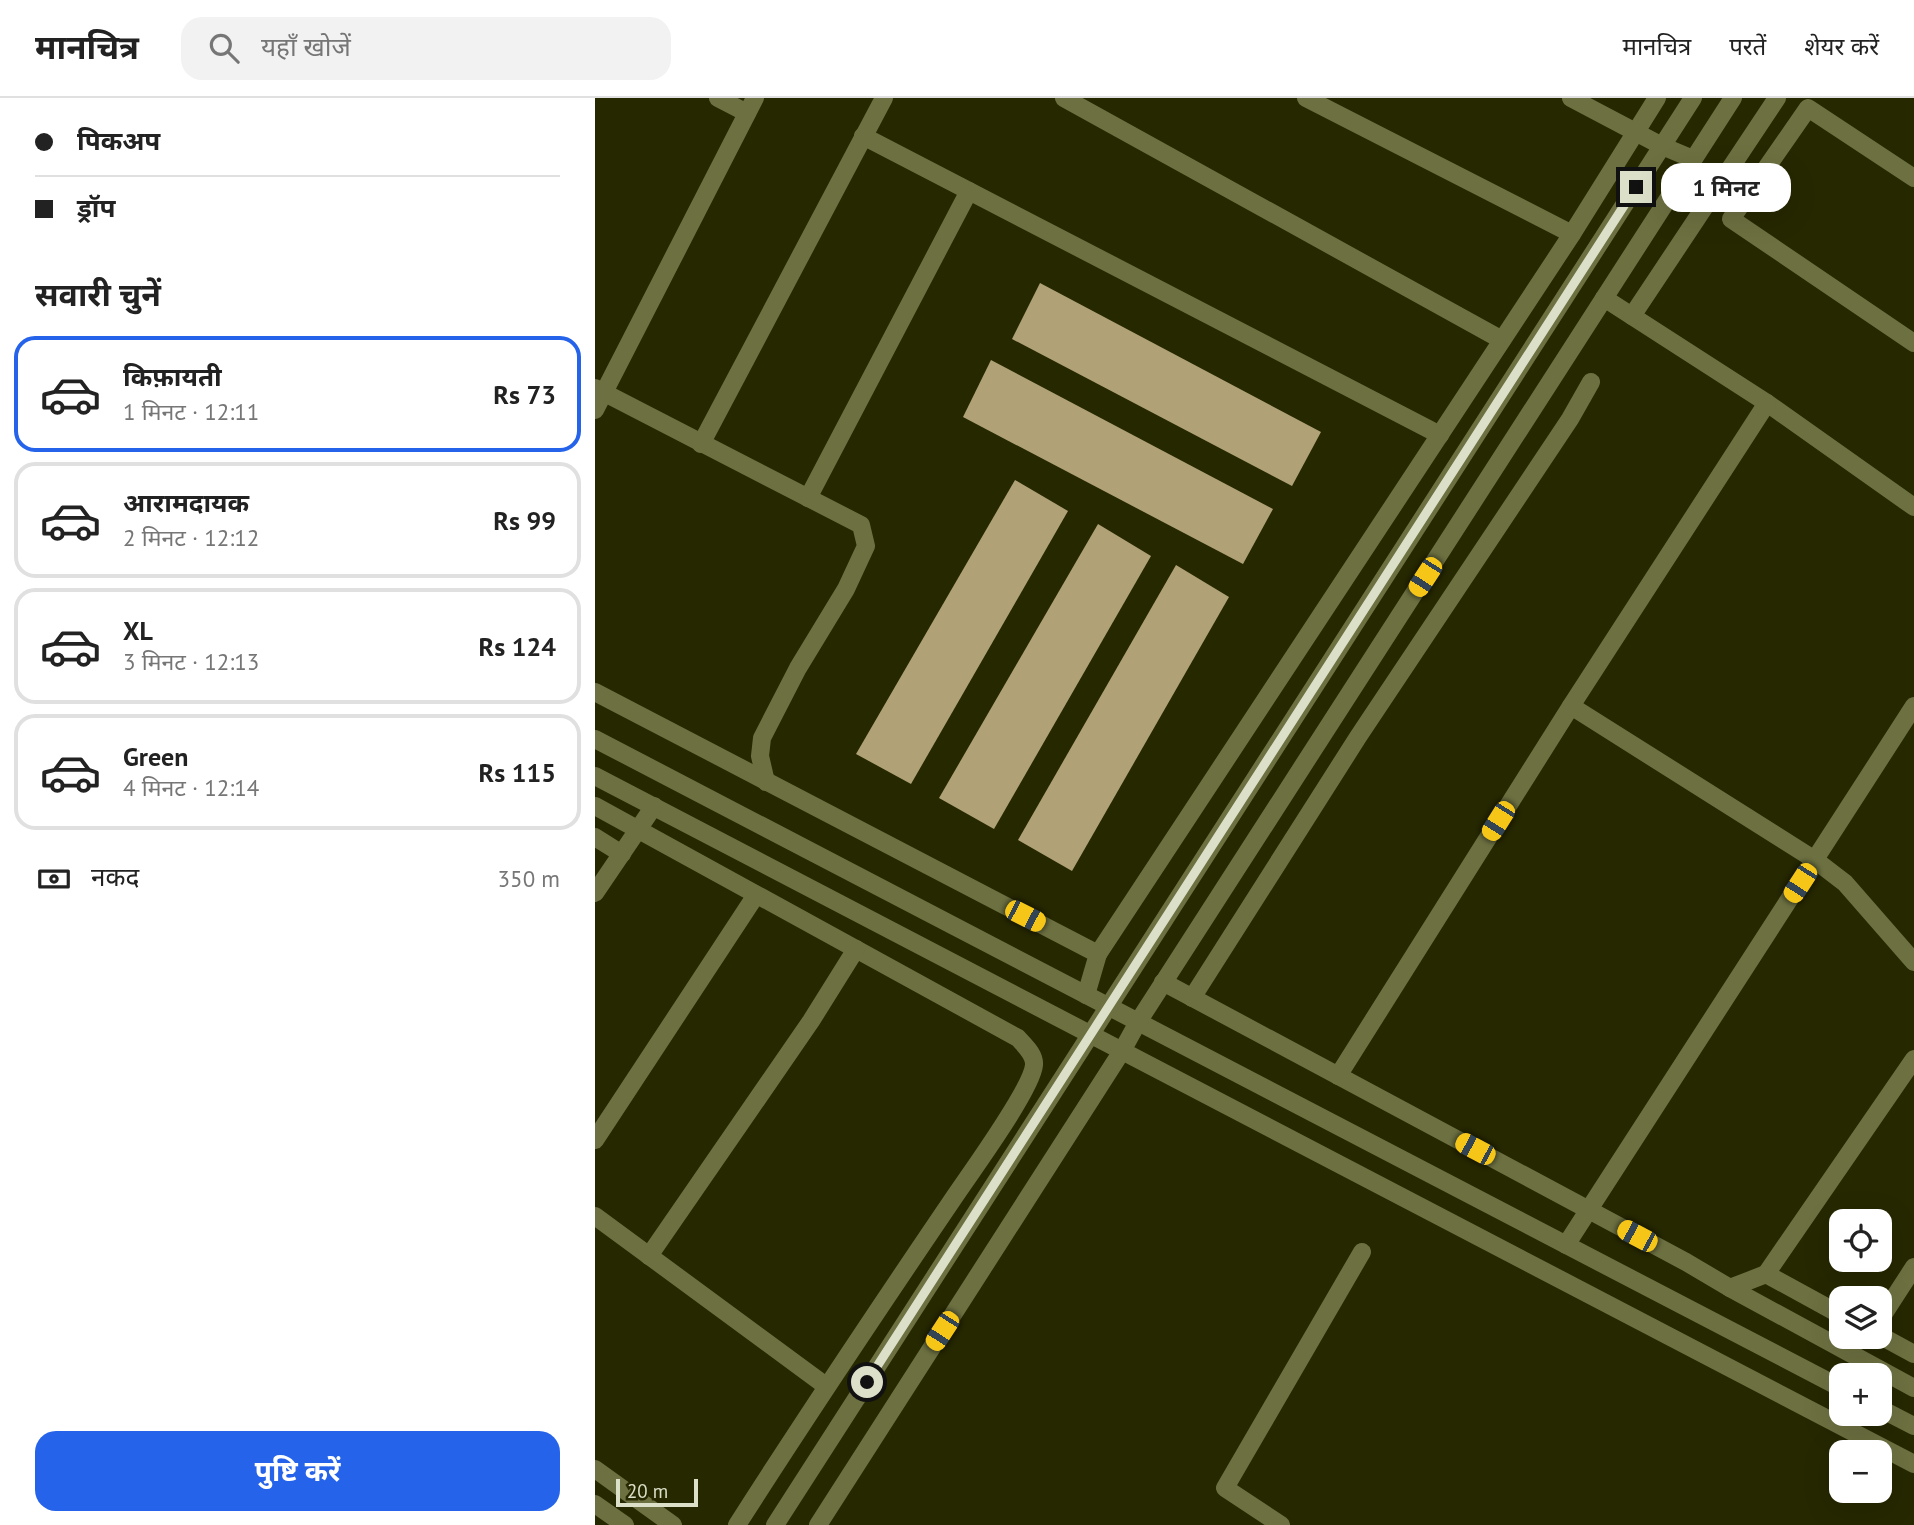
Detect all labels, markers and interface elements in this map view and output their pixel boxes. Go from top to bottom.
search box [181,17,671,80]
text: मानचित्र [35,25,139,68]
icon: search [205,29,243,67]
text: यहाँ खोजें [261,30,351,63]
text: मानचित्र [1623,31,1691,62]
text: परतें [1729,31,1766,62]
text: शेयर करें [1804,31,1879,62]
text: पिकअप [77,124,160,157]
callout: 1 मिनट [1661,162,1790,212]
route end [1620,171,1652,203]
text: 1 मिनट [1692,173,1760,202]
text: ड्रॉप [77,191,115,224]
text: सवारी चुनें [35,273,161,315]
text: किफ़ायती [123,360,222,393]
icon: car [39,363,102,426]
text: Rs 73 [493,378,556,411]
text: 1 मिनट · 12:11 [123,397,259,426]
text: आरामदायक [123,486,249,519]
icon: car [39,489,102,552]
text: Rs 99 [493,504,556,537]
text: 2 मिनट · 12:12 [123,523,259,552]
car [1405,554,1446,600]
text: XL [123,614,153,647]
icon: car [39,615,102,678]
text: Rs 124 [479,630,556,663]
text: 3 मिनट · 12:13 [123,647,259,676]
text: Green [123,740,188,773]
icon: car [39,741,102,804]
text: Rs 115 [479,756,556,789]
text: 4 मिनट · 12:14 [123,773,259,802]
car [1478,798,1519,844]
icon: cash [35,860,73,898]
text: नकद [91,860,139,893]
car [1780,860,1821,906]
text: 350 m [498,864,560,893]
car [1002,897,1049,935]
car [1452,1130,1499,1168]
map controls [1829,1209,1892,1503]
button: locate [1829,1209,1892,1272]
car [1614,1217,1661,1255]
button: layers [1829,1286,1892,1349]
car [922,1308,963,1354]
button: + [1829,1363,1892,1426]
route start [851,1366,883,1398]
button: पुष्टि करें [35,1431,560,1511]
button: − [1829,1440,1892,1503]
scale bar [616,1476,698,1508]
text: 20 m [627,1479,668,1503]

